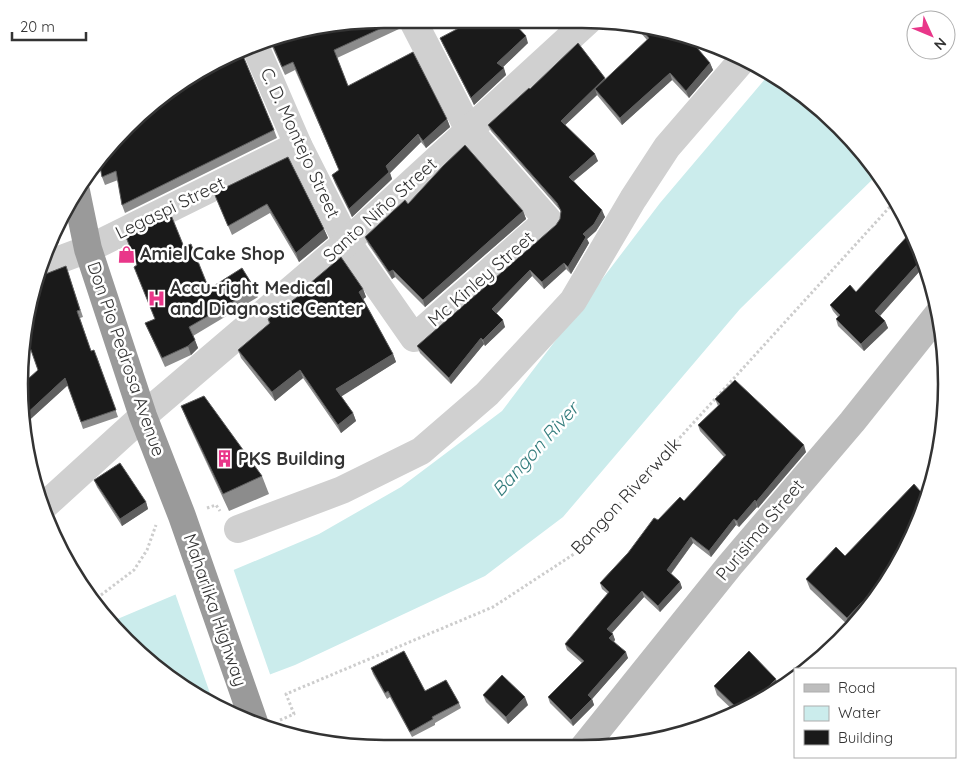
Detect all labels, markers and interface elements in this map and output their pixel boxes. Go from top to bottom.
scale bar [12,10,86,42]
north arrow [906,10,956,60]
text: 20 m [20,17,55,36]
text: N [930,34,950,54]
street label: C. D. Montejo Street [256,64,345,222]
street label: Santo Niño Street [318,152,441,267]
street label: Legaspi Street [111,171,228,244]
street label: Mc Kinley Street [423,226,539,331]
place label: Amiel Cake Shop [140,242,285,265]
shop icon: Amiel Cake Shop [116,244,136,264]
street label: Don Pio Pedrosa Avenue [82,258,171,459]
place label: Accu-right Medical and Diagnostic Center [170,276,363,320]
hospital icon: Accu-right Medical and Diagnostic Center [146,288,166,308]
water label: Bangon River [486,395,585,501]
street label: Bangon Riverwalk [565,432,686,559]
place label: PKS Building [238,447,345,470]
building icon: PKS Building [214,449,234,469]
street label: Purisima Street [711,474,809,585]
street label: Maharlika Highway [179,530,252,689]
legend [794,668,956,758]
text: Road [838,678,875,697]
text: Water [838,703,881,722]
text: Building [838,728,893,747]

